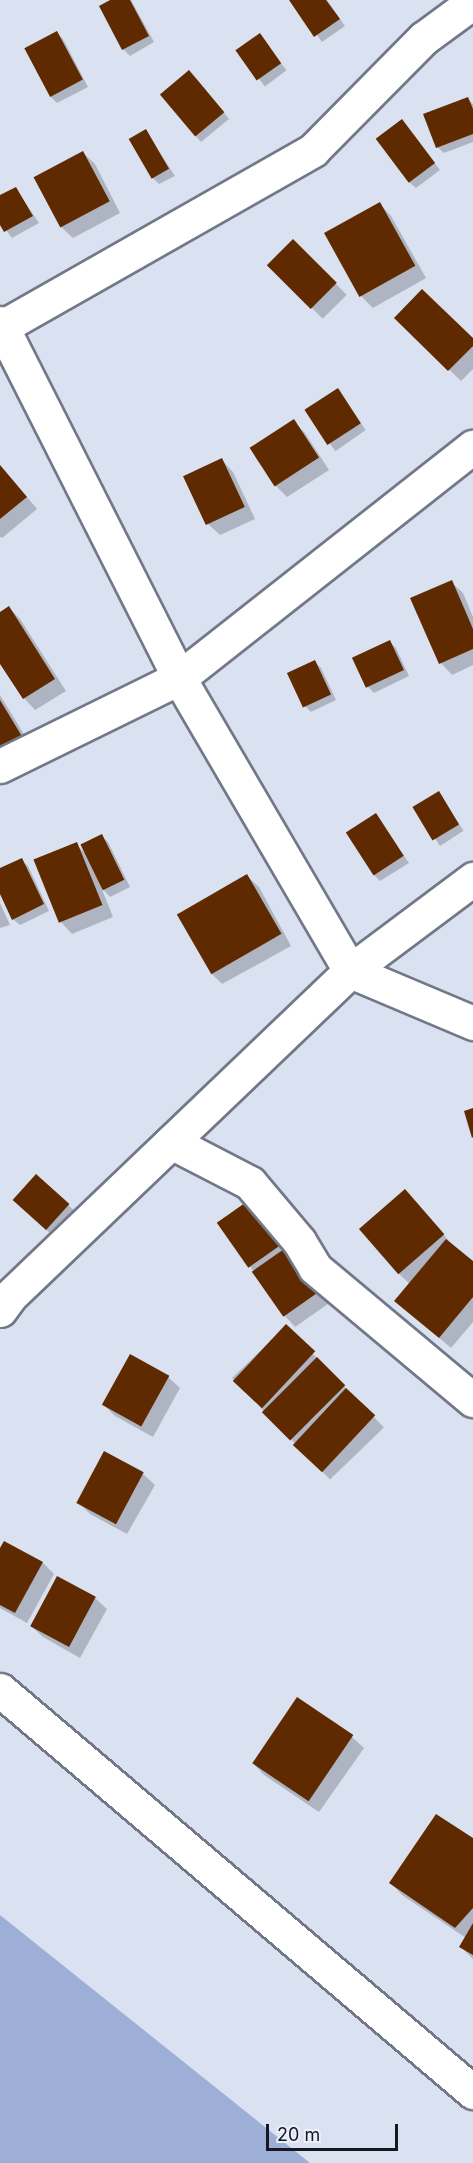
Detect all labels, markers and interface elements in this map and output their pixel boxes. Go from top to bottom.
scale bar [269,2112,401,2150]
text: 20 m [277,2124,320,2145]

